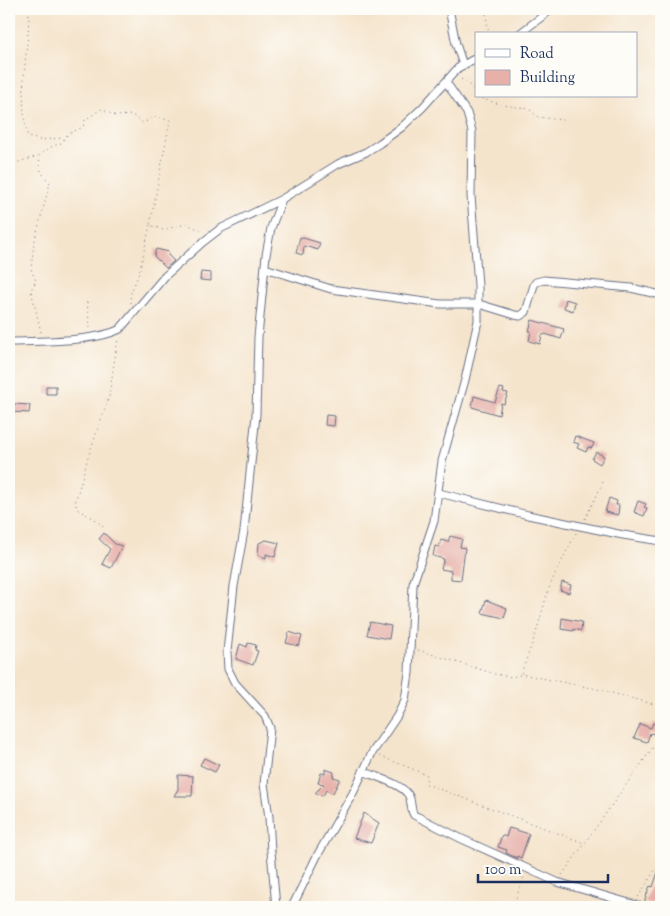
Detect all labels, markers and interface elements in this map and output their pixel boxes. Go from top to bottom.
legend [475,32,638,98]
text: Road [520,44,554,65]
text: Building [520,68,575,89]
scale bar [478,851,608,883]
text: 100 m [485,860,522,881]

